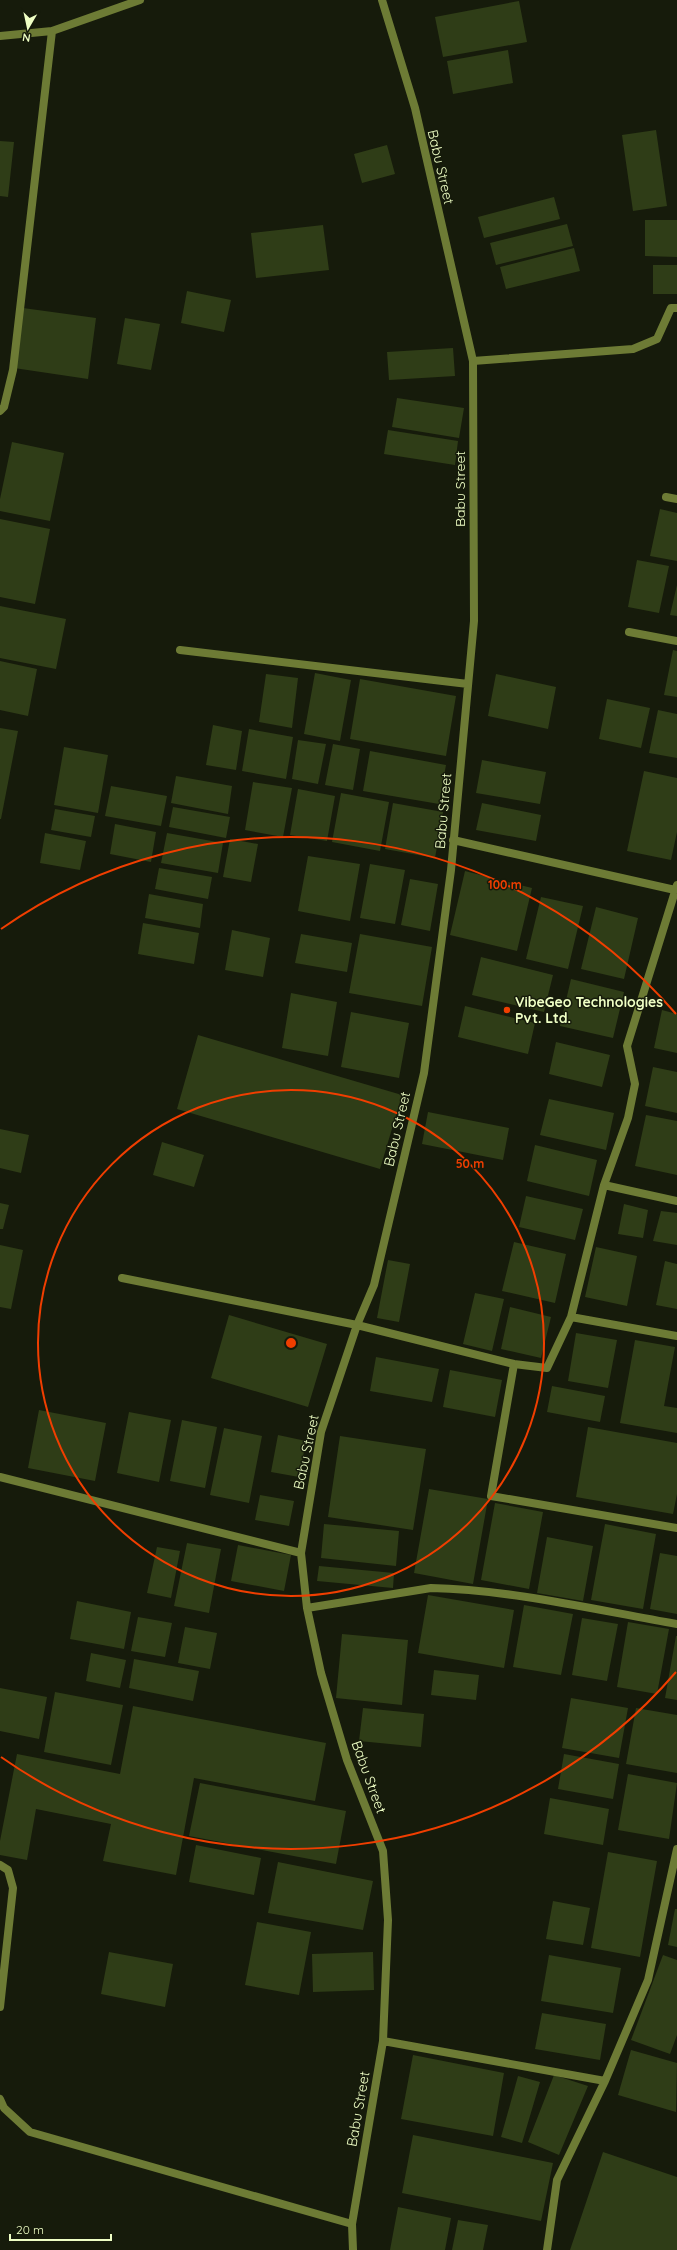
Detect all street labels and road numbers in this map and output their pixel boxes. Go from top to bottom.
street label: Babu Street [424,128,458,206]
street label: Babu Street [451,451,469,527]
street label: Babu Street [431,772,455,850]
street label: Babu Street [380,1090,414,1168]
street label: Babu Street [289,1413,323,1491]
street label: Babu Street [348,1738,391,1816]
street label: Babu Street [343,2070,374,2148]

